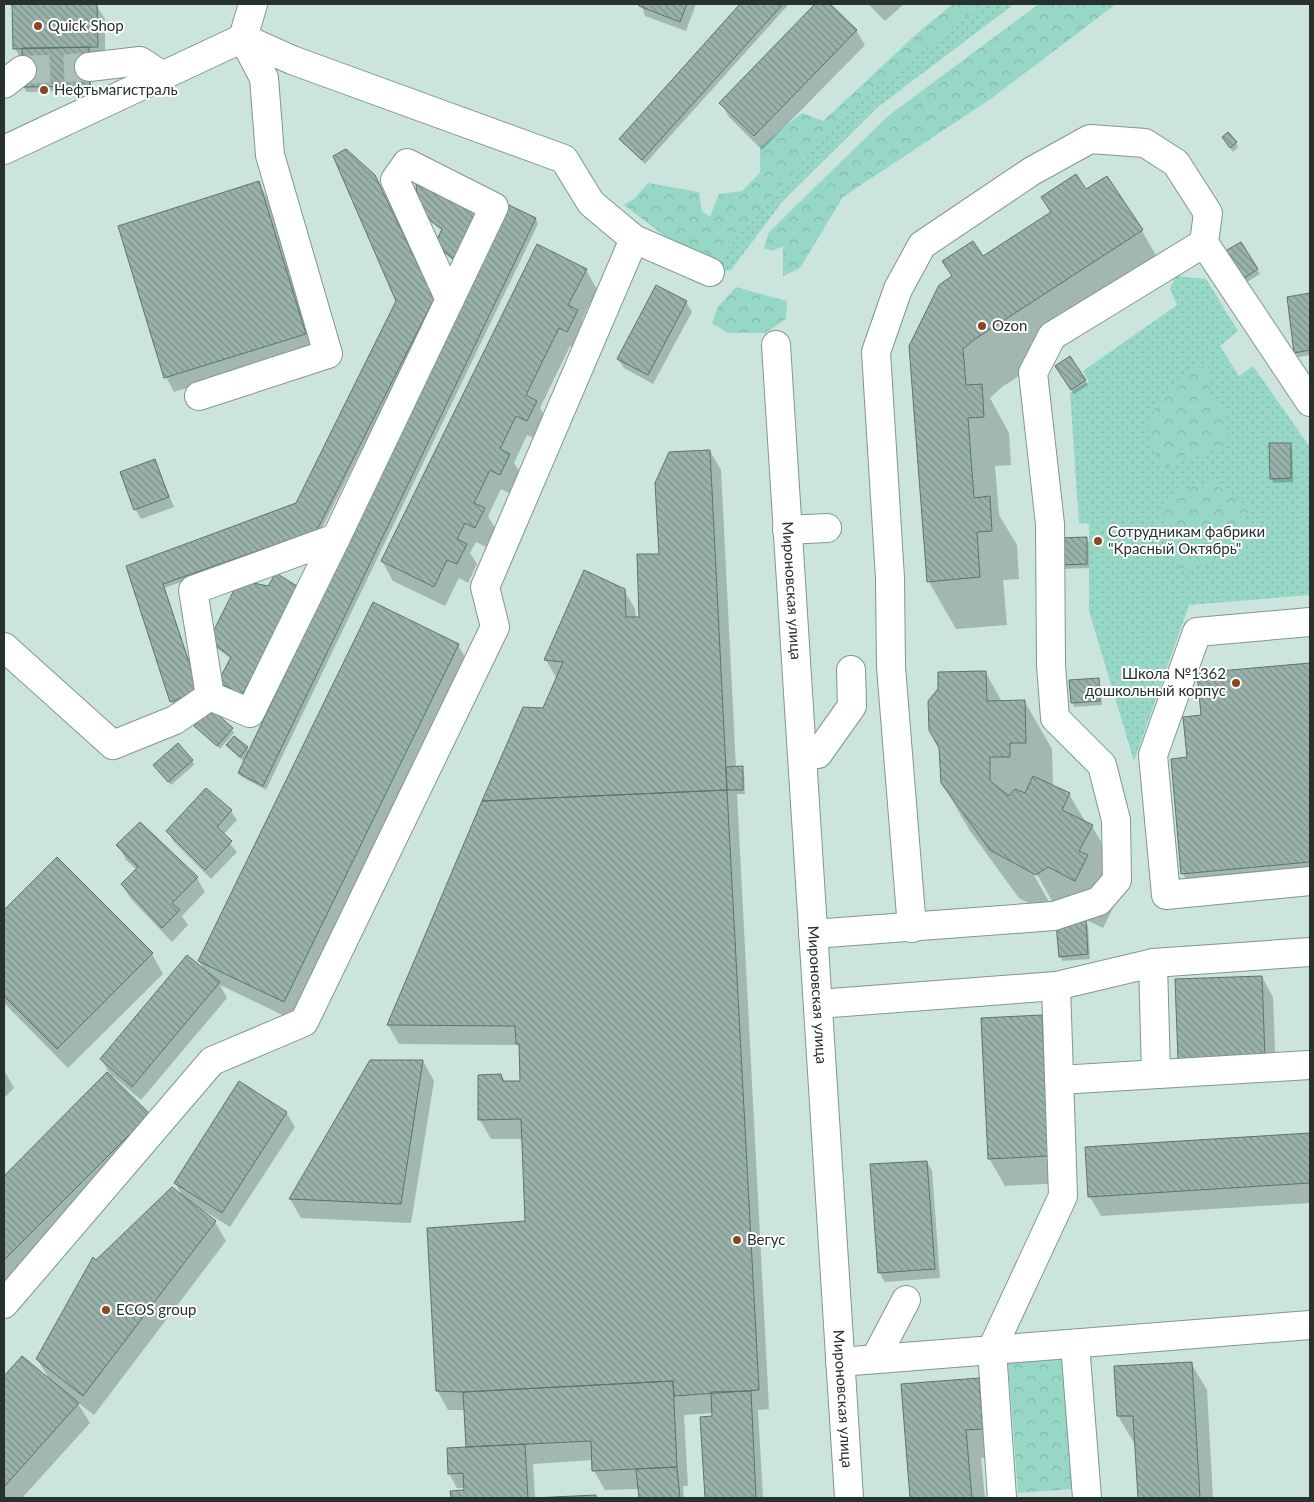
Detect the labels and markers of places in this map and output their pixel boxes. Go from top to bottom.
place label: Quick Shop [48,16,124,34]
marker: Quick Shop [32,20,44,32]
place label: Нефтьмагистраль [54,80,178,98]
marker: Нефтьмагистраль [38,84,50,96]
place label: Ozon [992,316,1027,334]
marker: Ozon [976,320,988,332]
place label: Сотрудникам фабрики "Красный Октябрь" [1108,522,1265,557]
marker: Сотрудникам фабрики "Красный Октябрь" [1092,535,1104,547]
place label: Школа №1362 дошкольный корпус [1085,664,1226,699]
marker: Школа №1362 дошкольный корпус [1230,677,1242,689]
place label: Вегус [747,1230,785,1248]
marker: Вегус [731,1234,743,1246]
place label: ECOS group [116,1300,196,1318]
marker: ECOS group [100,1304,112,1316]

